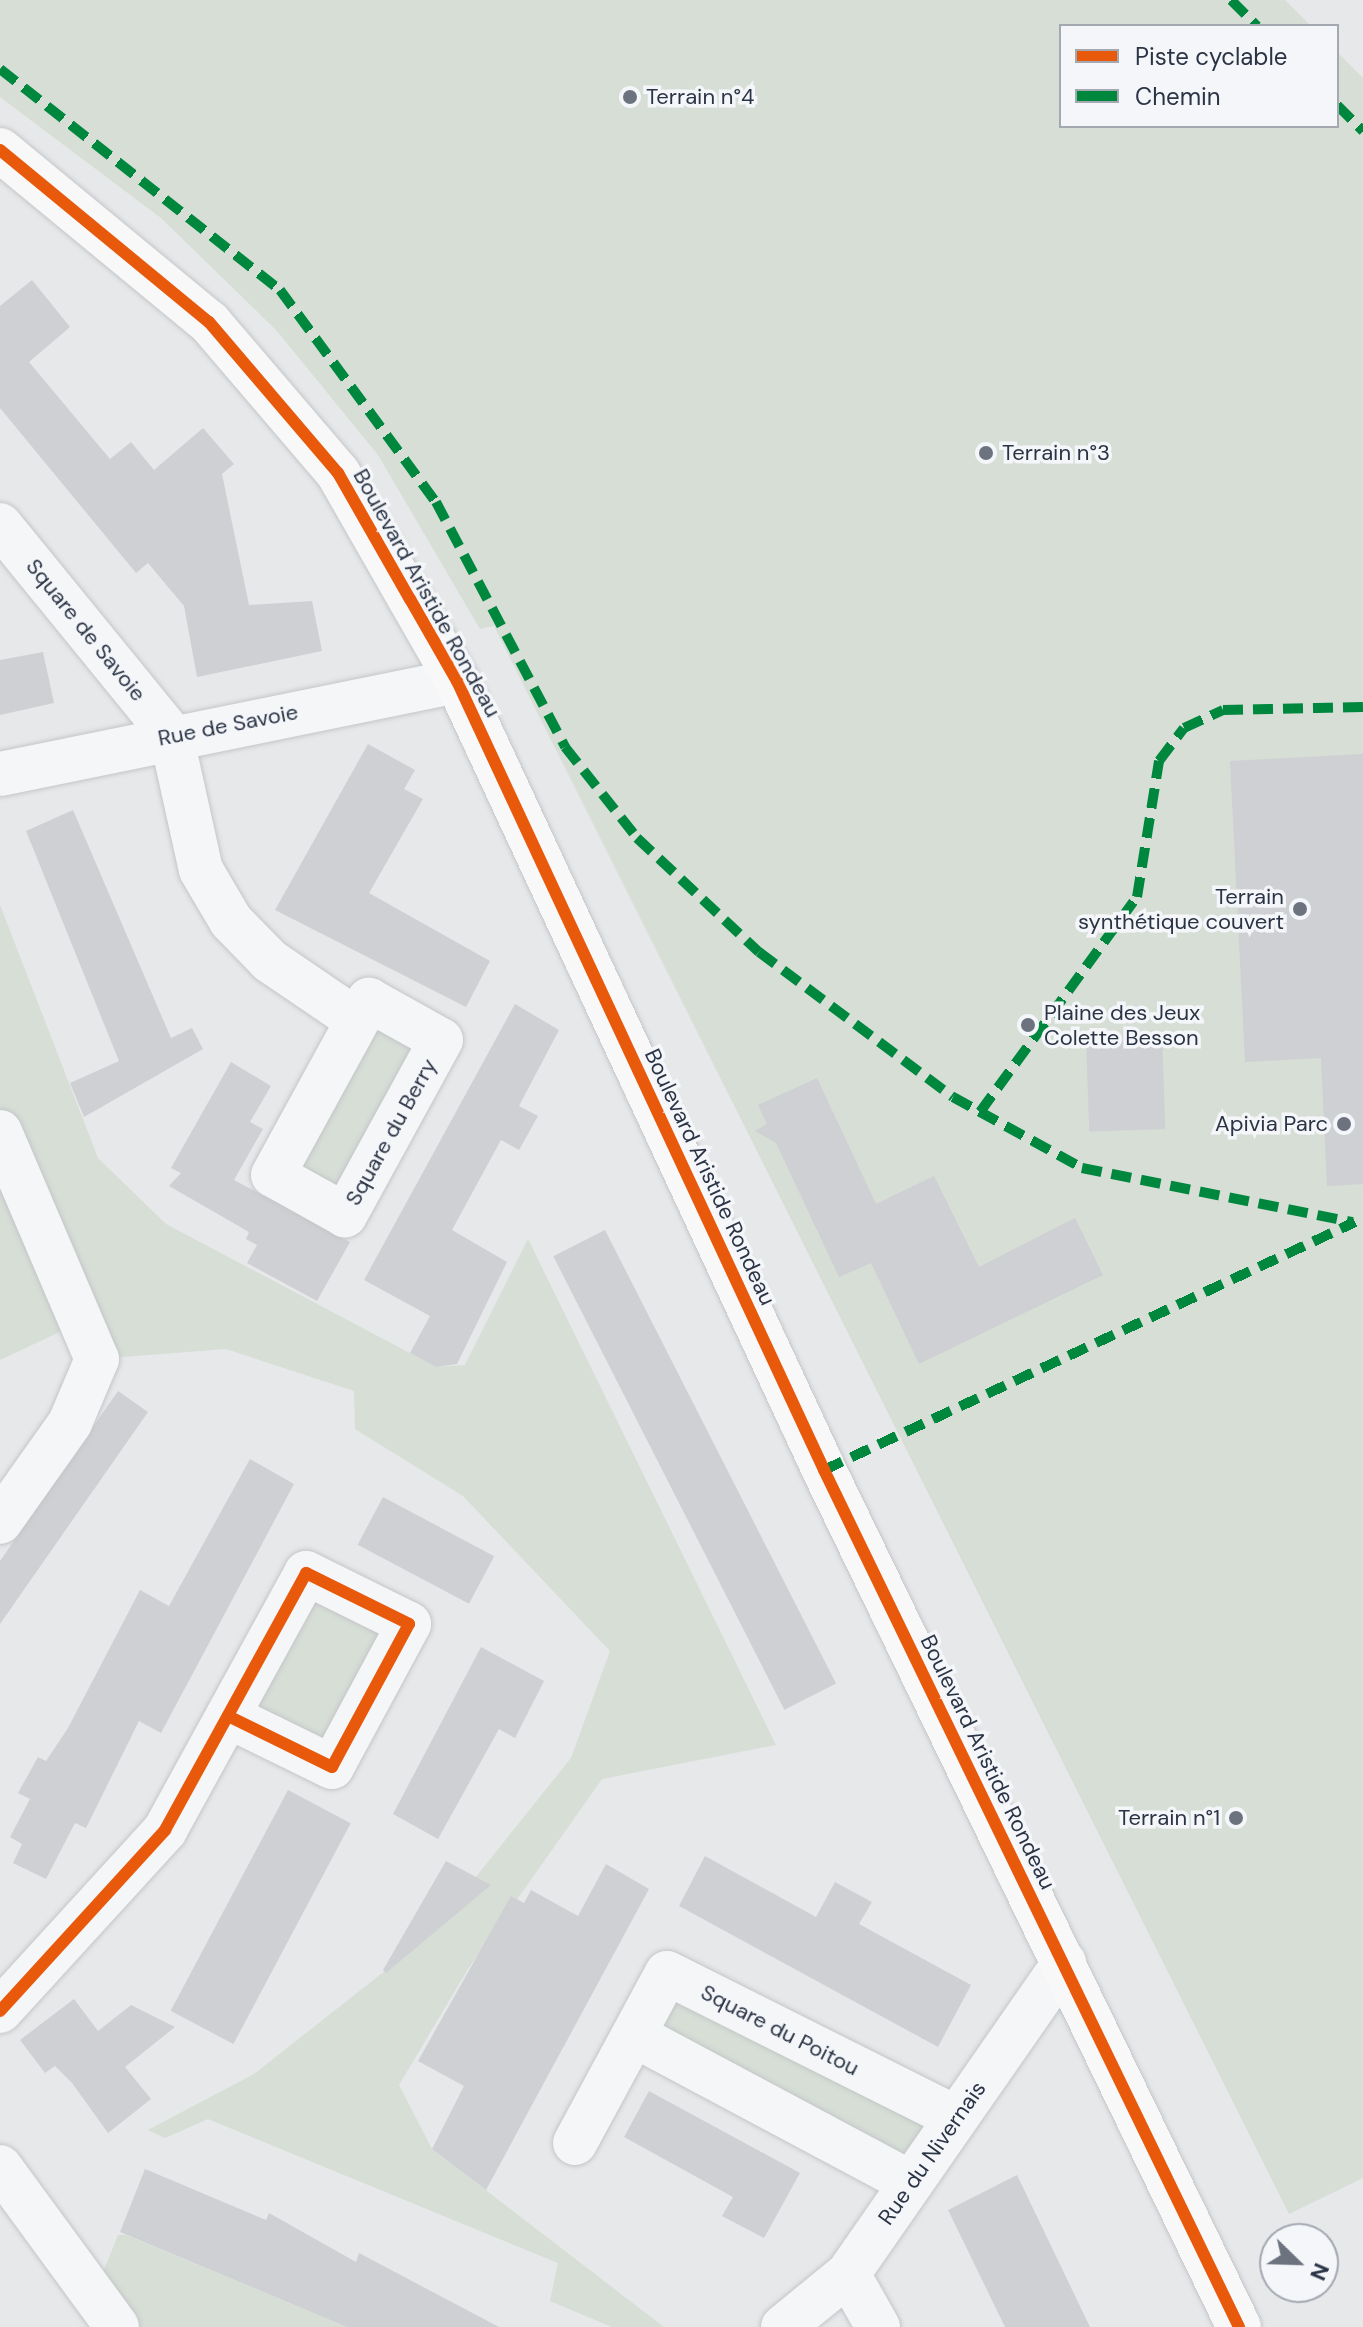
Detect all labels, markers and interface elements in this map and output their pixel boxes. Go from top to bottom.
legend [1059,24,1339,128]
text: Piste cyclable [1135,41,1287,72]
text: Chemin [1135,81,1221,112]
place label: Terrain n°4 [646,84,754,110]
marker: Terrain n°4 [621,88,639,106]
place label: Terrain n°3 [1002,440,1110,466]
marker: Terrain n°3 [977,444,995,462]
street label: Boulevard Aristide Rondeau [348,464,506,722]
street label: Square de Savoie [21,553,151,707]
street label: Rue de Savoie [156,698,300,752]
place label: Terrain synthétique couvert [1078,883,1284,934]
marker: Terrain synthétique couvert [1291,900,1309,918]
place label: Plaine des Jeux Colette Besson [1044,999,1200,1050]
marker: Plaine des Jeux Colette Besson [1019,1016,1037,1034]
street label: Boulevard Aristide Rondeau [639,1045,781,1309]
street label: Square du Berry [340,1054,442,1210]
place label: Apivia Parc [1215,1111,1328,1137]
marker: Apivia Parc [1335,1115,1353,1133]
street label: Boulevard Aristide Rondeau [915,1630,1061,1894]
place label: Terrain n°1 [1118,1805,1220,1831]
marker: Terrain n°1 [1227,1809,1245,1827]
street label: Square du Poitou [697,1979,863,2081]
street label: Rue du Nivernais [873,2076,991,2230]
north arrow [1259,2223,1339,2303]
text: N [1303,2259,1336,2285]

